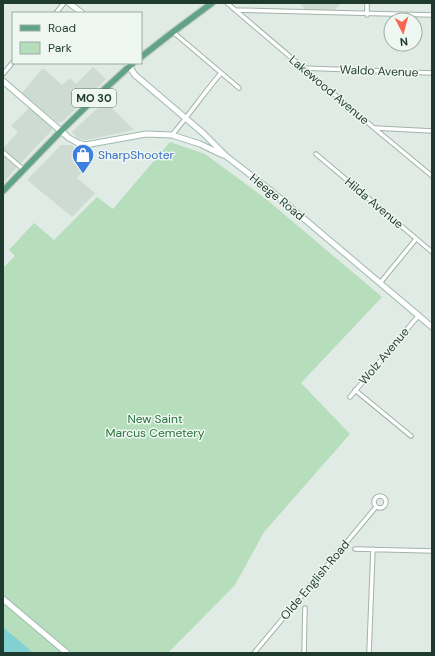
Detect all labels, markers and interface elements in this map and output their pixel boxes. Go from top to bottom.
legend [12,12,142,64]
north arrow [383,12,423,52]
text: Road [48,20,76,36]
text: N [399,35,409,49]
text: Park [48,40,72,56]
street label: Lakewood Avenue [286,52,372,128]
street label: Waldo Avenue [339,62,419,80]
road number: MO 30 [72,89,116,107]
shop icon: SharpShooter [70,142,96,175]
place label: SharpShooter [98,147,175,163]
street label: Heege Road [246,170,308,224]
street label: Hilda Avenue [341,174,407,232]
street label: Wolz Avenue [355,324,413,388]
park label: New Saint Marcus Cemetery [106,411,205,441]
street label: Olde English Road [277,537,353,623]

